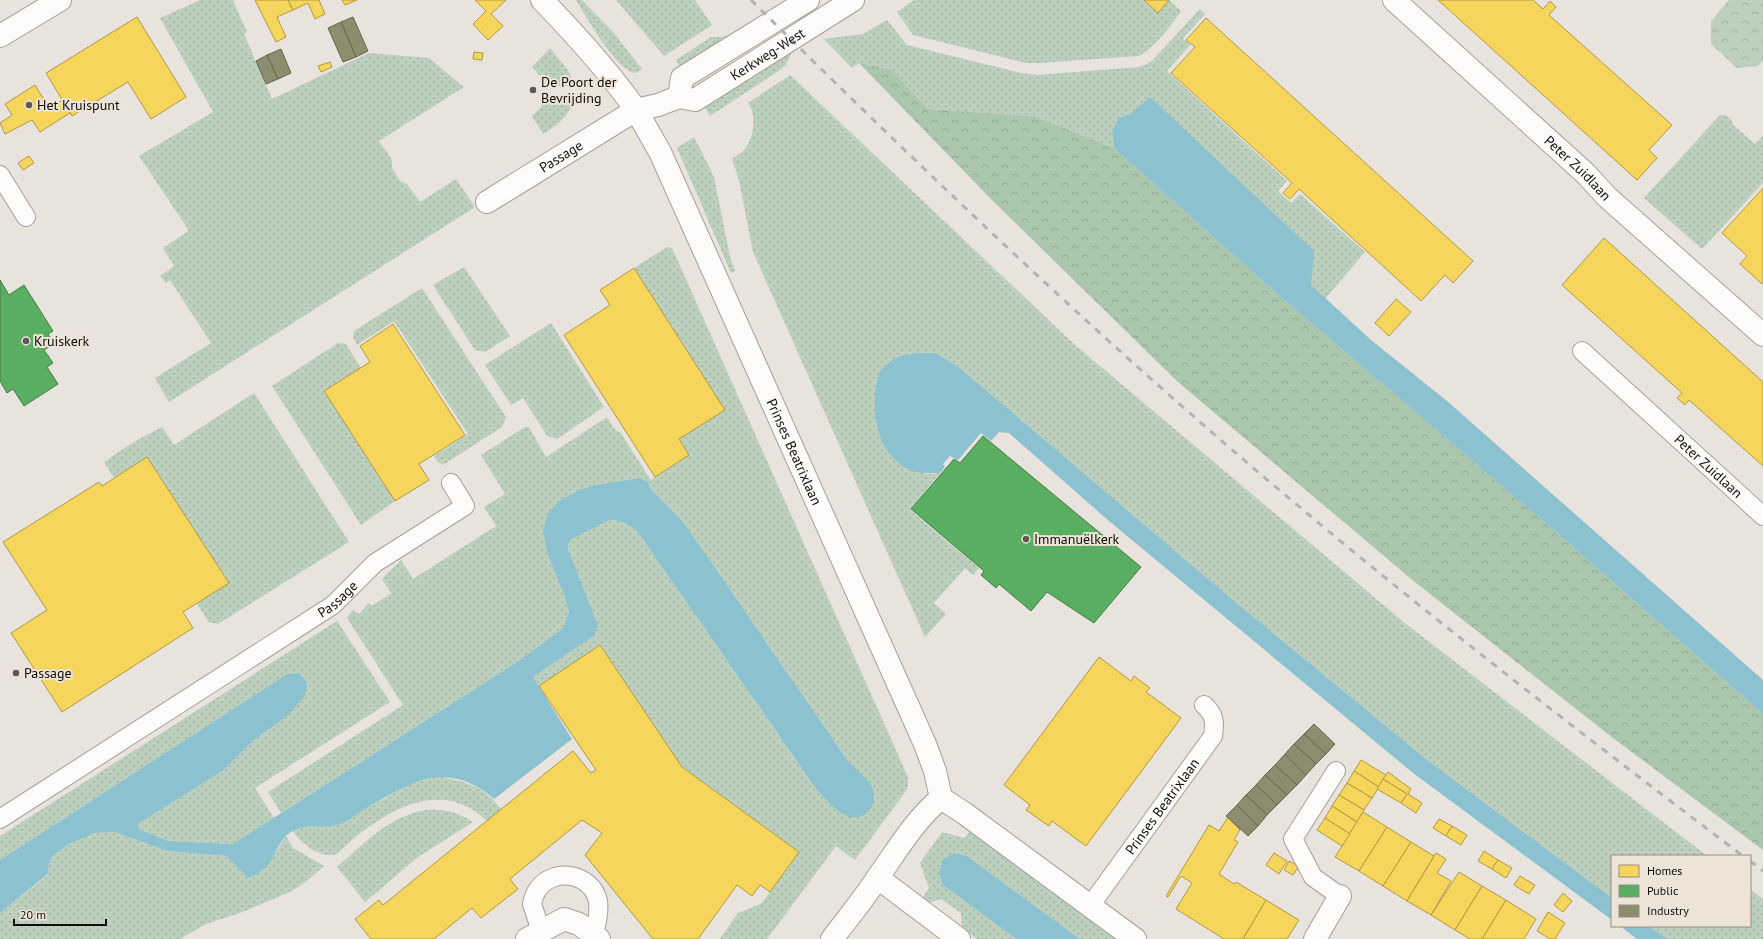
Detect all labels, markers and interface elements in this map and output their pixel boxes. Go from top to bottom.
street label: Kerkweg-West [727,24,808,84]
place label: De Poort der Bevrijding [541,73,617,107]
marker: De Poort der Bevrijding [528,85,538,95]
place label: Het Kruispunt [37,96,120,114]
marker: Het Kruispunt [24,100,34,110]
street label: Peter Zuidlaan [1541,132,1615,204]
street label: Passage [536,136,586,176]
place label: Kruiskerk [34,332,90,350]
marker: Kruiskerk [21,336,31,346]
street label: Prinses Beatrixlaan [763,396,826,508]
street label: Peter Zuidlaan [1670,431,1746,502]
place label: Immanuëlkerk [1034,530,1120,548]
marker: Immanuëlkerk [1021,534,1031,544]
street label: Passage [314,577,361,622]
place label: Passage [24,664,72,682]
marker: Passage [11,668,21,678]
street label: Prinses Beatrixlaan [1121,755,1203,858]
legend [1611,855,1751,927]
text: Homes [1647,863,1682,878]
text: Public [1647,883,1679,898]
scale bar [14,901,106,927]
text: Industry [1647,903,1689,918]
text: 20 m [20,907,46,922]

